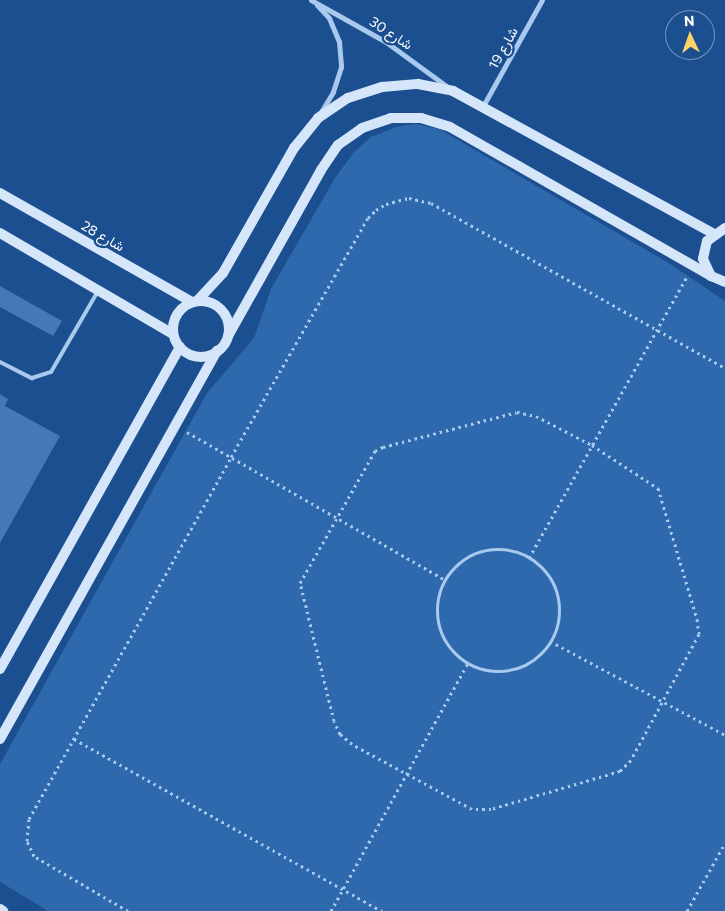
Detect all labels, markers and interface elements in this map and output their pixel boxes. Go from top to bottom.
north arrow [665,10,715,60]
text: N [684,12,695,29]
street label: شارع 30 [366,13,416,53]
street label: شارع 19 [485,24,521,72]
street label: شارع 28 [78,217,128,255]

